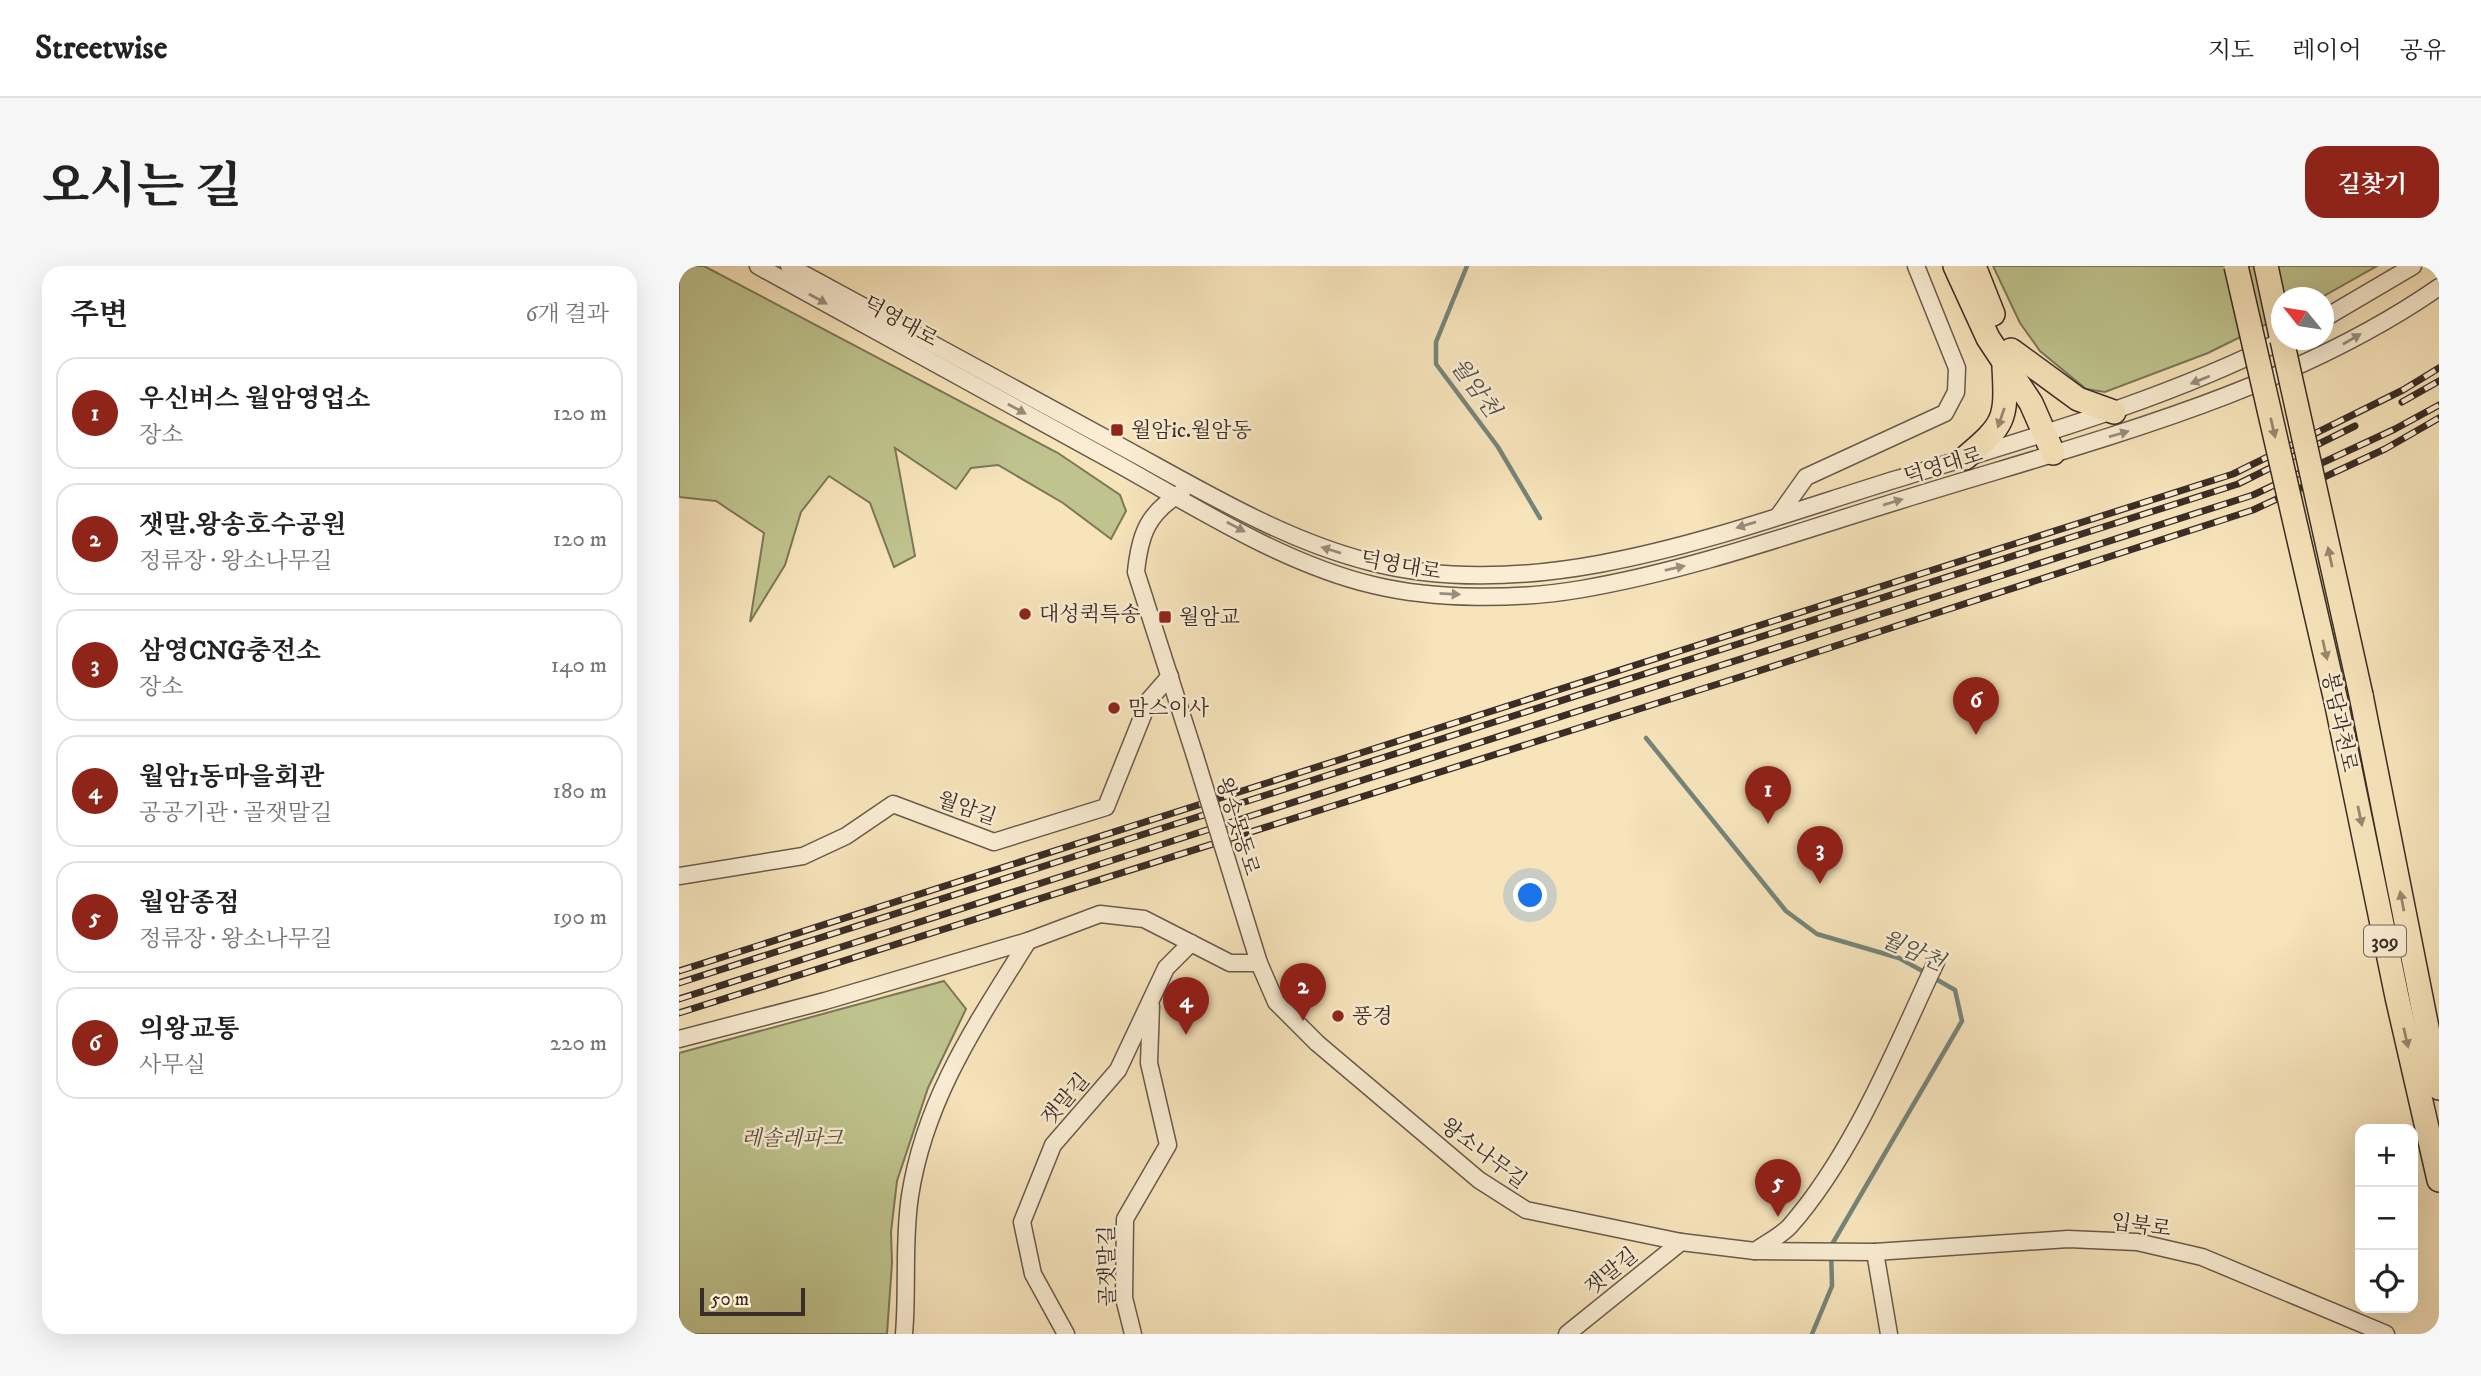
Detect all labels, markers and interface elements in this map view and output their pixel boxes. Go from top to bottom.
text: Streetwise [35,28,167,69]
text: 지도 [2208,36,2254,66]
text: 레이어 [2292,36,2362,66]
text: 공유 [2400,36,2446,66]
button: 길찾기 [2305,146,2439,218]
text: 오시는 길 [42,157,242,219]
north arrow [2271,287,2334,350]
street label: 덕영대로 [859,291,942,353]
one-way arrow [808,293,827,305]
text: 주변 [70,297,128,334]
text: 6개 결과 [525,300,609,329]
one-way arrow [2342,333,2362,345]
water label: 월암천 [1443,352,1507,425]
one-way arrow [2189,374,2210,385]
text: 우신버스 월암영업소 [139,383,371,416]
text: 1 [91,399,99,428]
text: 120 m [553,399,607,428]
one-way arrow [1007,403,1027,415]
one-way arrow [1995,408,2006,429]
one-way arrow [2268,417,2279,439]
place label: 월암ic.월암동 [1131,418,1252,444]
text: 장소 [139,421,183,450]
marker: 월암ic.월암동 [1109,422,1125,438]
one-way arrow [2109,428,2130,438]
street label: 덕영대로 [1901,442,1986,490]
one-way arrow [1883,497,1904,507]
text: 잿말.왕송호수공원 [139,509,346,542]
one-way arrow [1735,520,1756,530]
one-way arrow [1226,522,1246,533]
text: 2 [89,525,101,554]
text: 120 m [553,525,607,554]
one-way arrow [1321,544,1342,555]
one-way arrow [2325,545,2336,567]
street label: 덕영대로 [1359,546,1443,586]
text: 정류장 · 왕소나무길 [139,547,332,576]
one-way arrow [1664,562,1686,573]
one-way arrow [1440,589,1462,600]
place label: 대성퀵특송 [1039,602,1140,628]
place label: 월암교 [1179,605,1240,631]
marker: 대성퀵특송 [1017,606,1033,622]
marker: 월암교 [1157,609,1173,625]
text: 삼영CNG충전소 [139,635,321,668]
one-way arrow [2319,639,2330,661]
text: 3 [91,651,99,680]
text: 140 m [551,651,607,680]
street label: 봉담과천로 [2316,670,2362,775]
text: 장소 [139,673,183,702]
pin: 6 [1953,677,1999,735]
place label: 맘스이사 [1128,696,1210,722]
marker: 맘스이사 [1106,700,1122,716]
text: 월암1동마을회관 [139,761,324,794]
pin: 1 [1745,766,1791,824]
street label: 왕송못동로 [1210,774,1264,879]
text: 4 [88,777,102,806]
text: 180 m [552,777,607,806]
street label: 월암길 [934,787,1000,831]
text: 공공기관 · 골잿말길 [139,799,332,828]
one-way arrow [2354,805,2365,827]
pin: 3 [1797,826,1843,884]
your location [1513,878,1547,912]
text: 월암종점 [139,887,239,920]
one-way arrow [2396,890,2407,912]
text: 5 [89,903,101,932]
text: 190 m [553,903,607,932]
text: 정류장 · 왕소나무길 [139,925,332,954]
water label: 월암천 [1876,925,1950,979]
road number: 309 [2364,926,2406,956]
pin: 2 [1280,963,1326,1021]
pin: 4 [1163,977,1209,1035]
place label: 풍경 [1352,1004,1393,1030]
marker: 풍경 [1330,1008,1346,1024]
text: 의왕교통 [139,1013,239,1046]
one-way arrow [2401,1027,2412,1049]
text: 6 [89,1029,101,1058]
text: 220 m [550,1029,607,1058]
text: 사무실 [139,1051,206,1080]
street label: 잿말길 [1036,1068,1096,1131]
street label: 왕소나무길 [1435,1113,1532,1195]
map controls [2355,1124,2418,1313]
button: + [2355,1124,2418,1187]
park label: 레솔레파크 [741,1126,843,1152]
pin: 5 [1755,1159,1801,1217]
button: − [2355,1187,2418,1250]
street label: 입북로 [2109,1209,2173,1243]
street label: 골잿말길 [1094,1225,1122,1307]
street label: 잿말길 [1580,1243,1643,1301]
button: locate [2355,1250,2418,1313]
scale bar [700,1285,805,1317]
text: 50 m [711,1288,749,1311]

